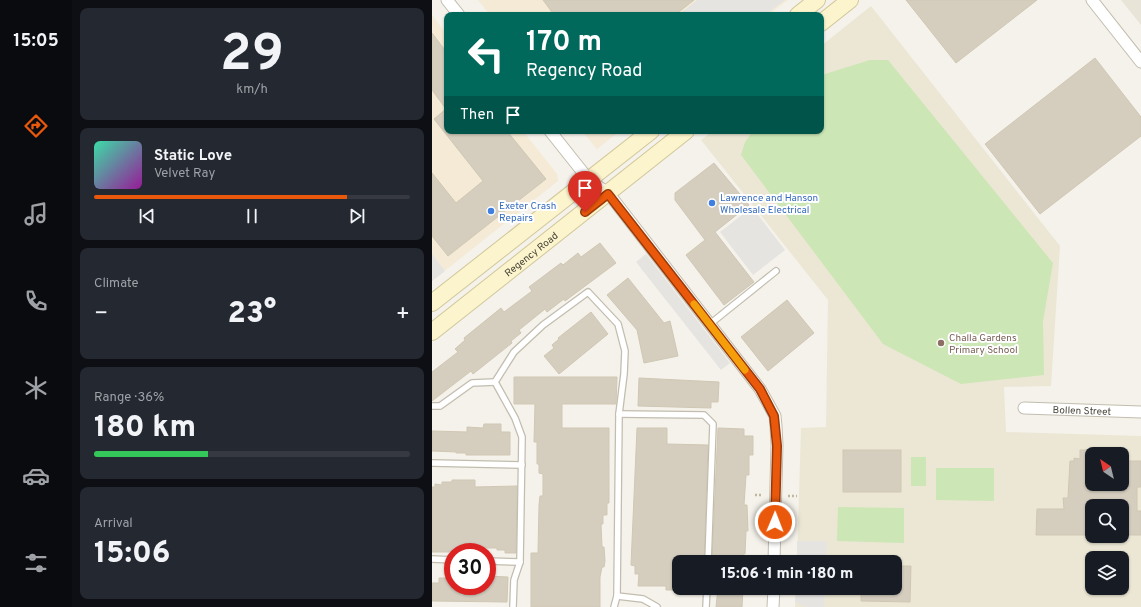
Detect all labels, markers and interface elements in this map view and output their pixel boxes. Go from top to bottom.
text: 29 [220,23,284,89]
text: 170 m [526,25,602,61]
icon: left [460,28,512,80]
text: 15:05 [13,30,59,53]
text: Regency Road [526,60,642,83]
text: km/h [236,82,268,98]
icon: arrive [502,104,524,126]
text: Then [460,106,494,125]
icon: directions [22,112,50,140]
text: Static Love [154,147,232,166]
text: Velvet Ray [154,166,215,182]
pin [568,171,602,212]
icon: arrive [574,177,596,199]
place label: Lawrence and Hanson Wholesale Electrical [720,192,818,217]
marker: Lawrence and Hanson Wholesale Electrical [707,198,717,208]
icon: music [22,200,50,228]
place label: Exeter Crash Repairs [499,200,556,225]
icon: previous [136,205,158,227]
icon: pause [241,205,263,227]
icon: next [346,205,368,227]
marker: Exeter Crash Repairs [486,206,496,216]
street label: Regency Road [502,230,561,280]
text: Climate [94,276,139,292]
icon: phone [22,287,50,315]
text: 23° [228,296,276,333]
text: − [94,301,108,328]
text: + [396,301,410,328]
place label: Challa Gardens Primary School [949,332,1018,357]
marker: Challa Gardens Primary School [936,338,946,348]
icon: climate [22,374,50,402]
text: Range · 36% [94,390,164,406]
street label: Bollen Street [1052,404,1112,419]
text: 180 km [94,410,196,447]
north arrow [1085,447,1129,491]
map controls [1085,447,1129,595]
icon: car [22,462,50,490]
button: search [1085,499,1129,543]
position arrow [754,501,796,543]
text: Arrival [94,516,133,532]
text: 15:06 [94,536,170,573]
speed limit sign: 30 [444,543,496,595]
icon: filters [22,549,50,577]
button: layers [1085,551,1129,595]
text: 15:06 · 1 min · 180 m [721,565,853,584]

